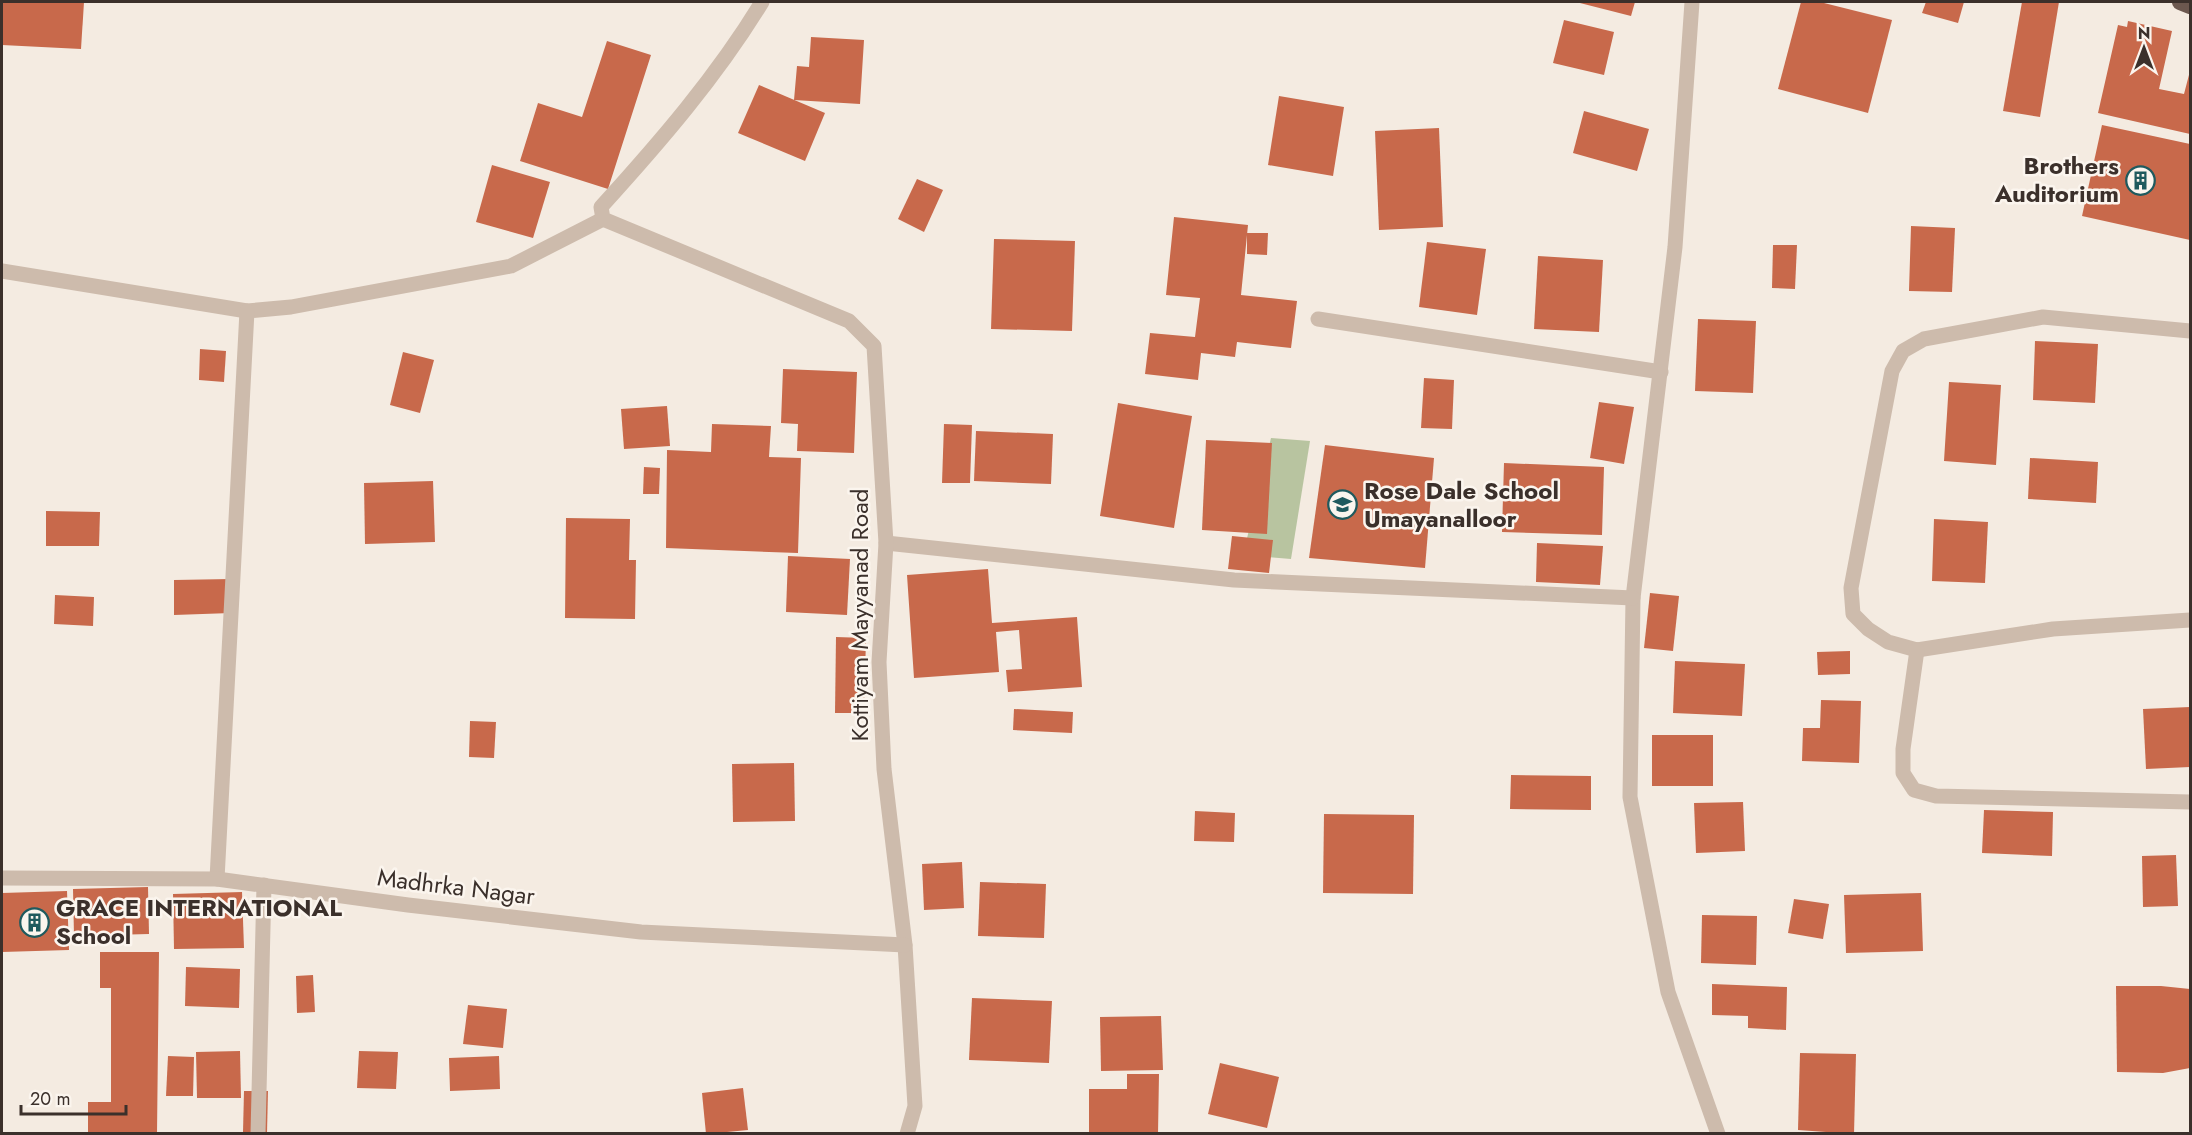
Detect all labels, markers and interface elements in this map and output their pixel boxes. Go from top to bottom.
north arrow [2114,18,2174,78]
text: N [2138,22,2150,45]
place label: Brothers Auditorium [1994,148,2119,211]
building icon: Brothers Auditorium [2124,164,2156,196]
place label: Rose Dale School Umayanalloor [1364,473,1559,536]
street label: Kottiyam Mayyanad Road [842,489,877,741]
school or university icon: Rose Dale School Umayanalloor [1327,489,1359,521]
street label: Madhrka Nagar [375,859,538,914]
place label: GRACE INTERNATIONAL School [56,890,342,953]
building icon: GRACE INTERNATIONAL School [19,906,51,938]
scale bar [21,1078,126,1116]
text: 20 m [30,1086,70,1112]

